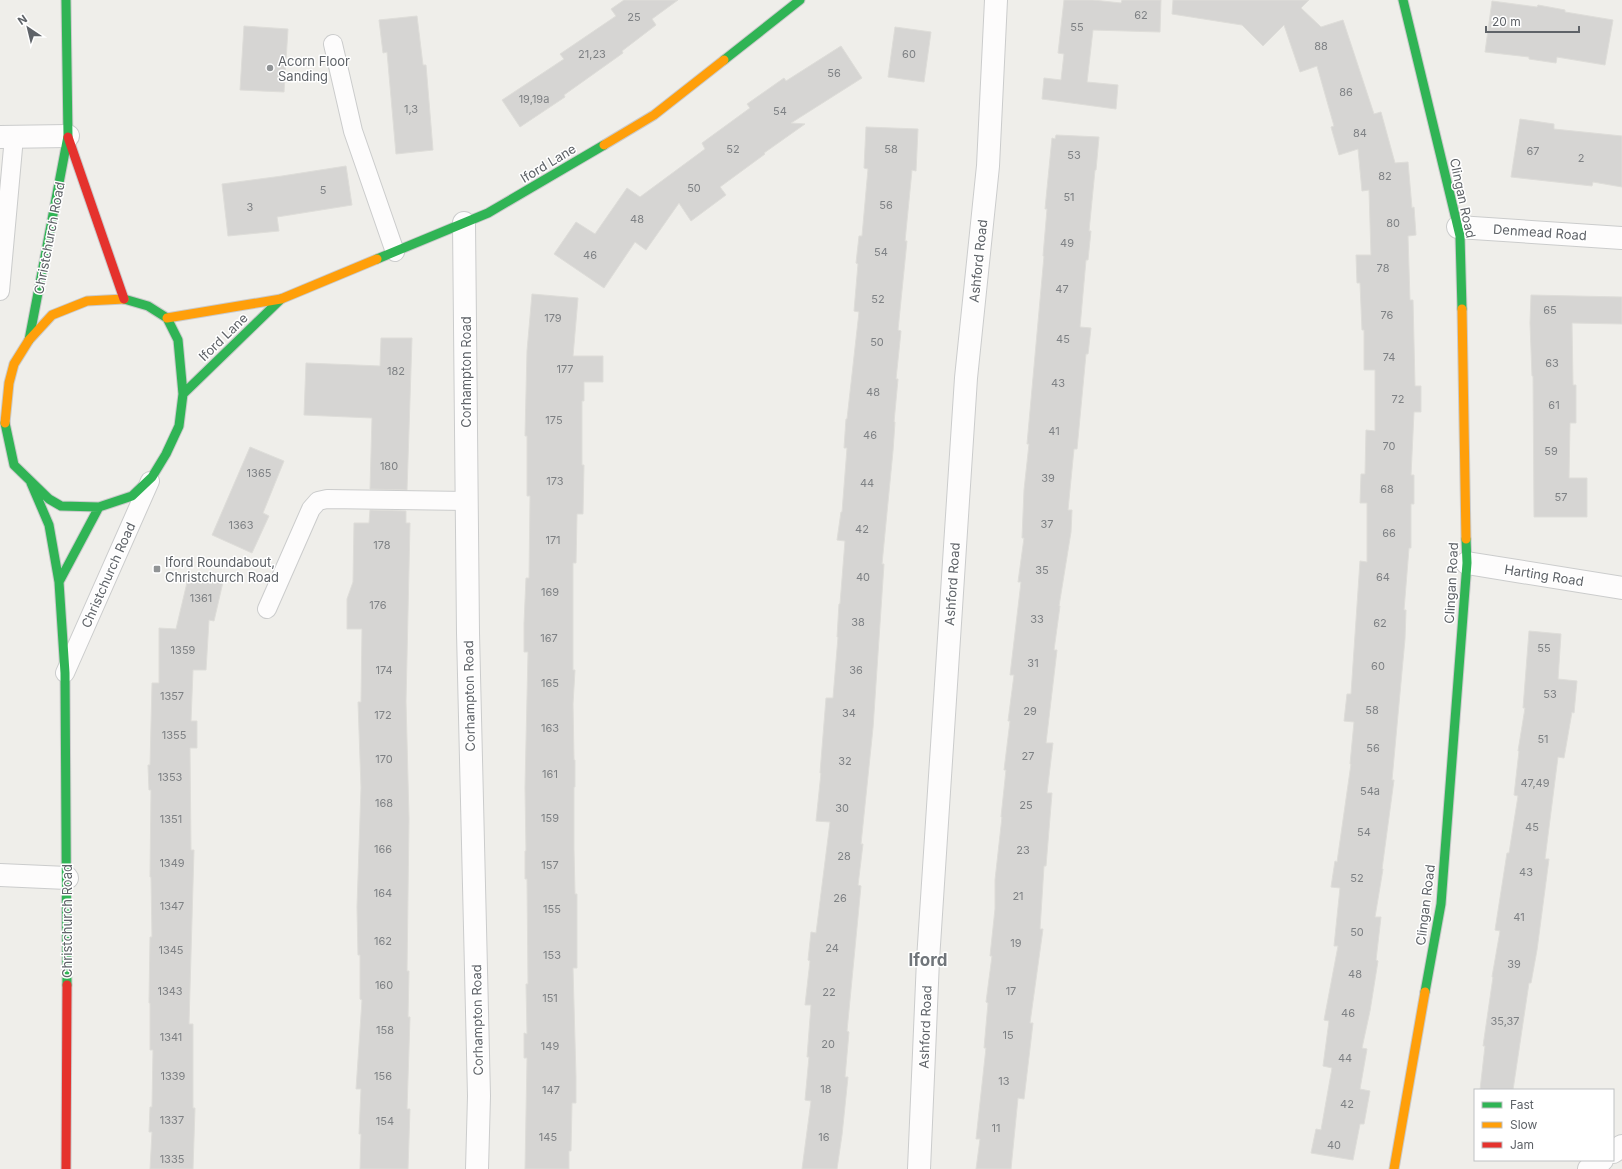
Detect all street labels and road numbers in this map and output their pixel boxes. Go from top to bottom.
street label: Iford Lane [517,140,579,186]
street label: Clingan Road [1447,157,1479,239]
street label: Christchurch Road [30,181,68,295]
street label: Ashford Road [966,219,990,303]
street label: Denmead Road [1493,221,1587,243]
street label: Iford Lane [195,310,251,364]
street label: Corhampton Road [458,316,474,428]
street label: Christchurch Road [78,520,138,630]
street label: Ashford Road [941,542,963,626]
street label: Clingan Road [1441,542,1461,624]
street label: Harting Road [1503,561,1585,589]
street label: Corhampton Road [460,640,478,752]
street label: Christchurch Road [59,864,75,978]
street label: Clingan Road [1412,864,1438,946]
street label: Corhampton Road [468,964,486,1076]
street label: Ashford Road [916,985,934,1069]

